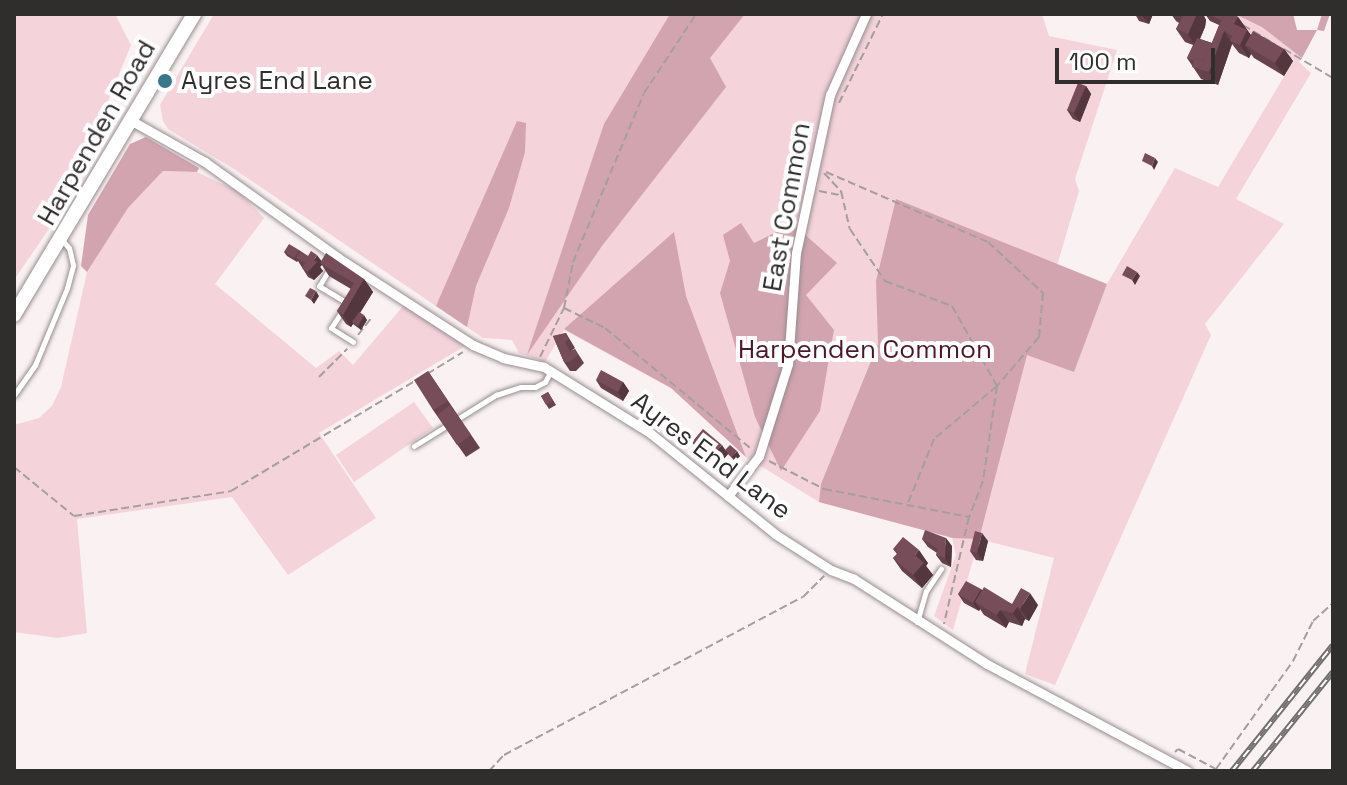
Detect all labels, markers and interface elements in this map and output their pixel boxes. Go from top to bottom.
scale bar [1059,32,1219,82]
street label: Harpenden Road [31,35,163,231]
text: 100 m [1069,46,1137,77]
place label: Ayres End Lane [181,65,373,97]
marker: Ayres End Lane [156,72,174,90]
street label: East Common [757,120,817,294]
park label: Harpenden Common [738,334,992,366]
street label: Ayres End Lane [625,386,797,526]

